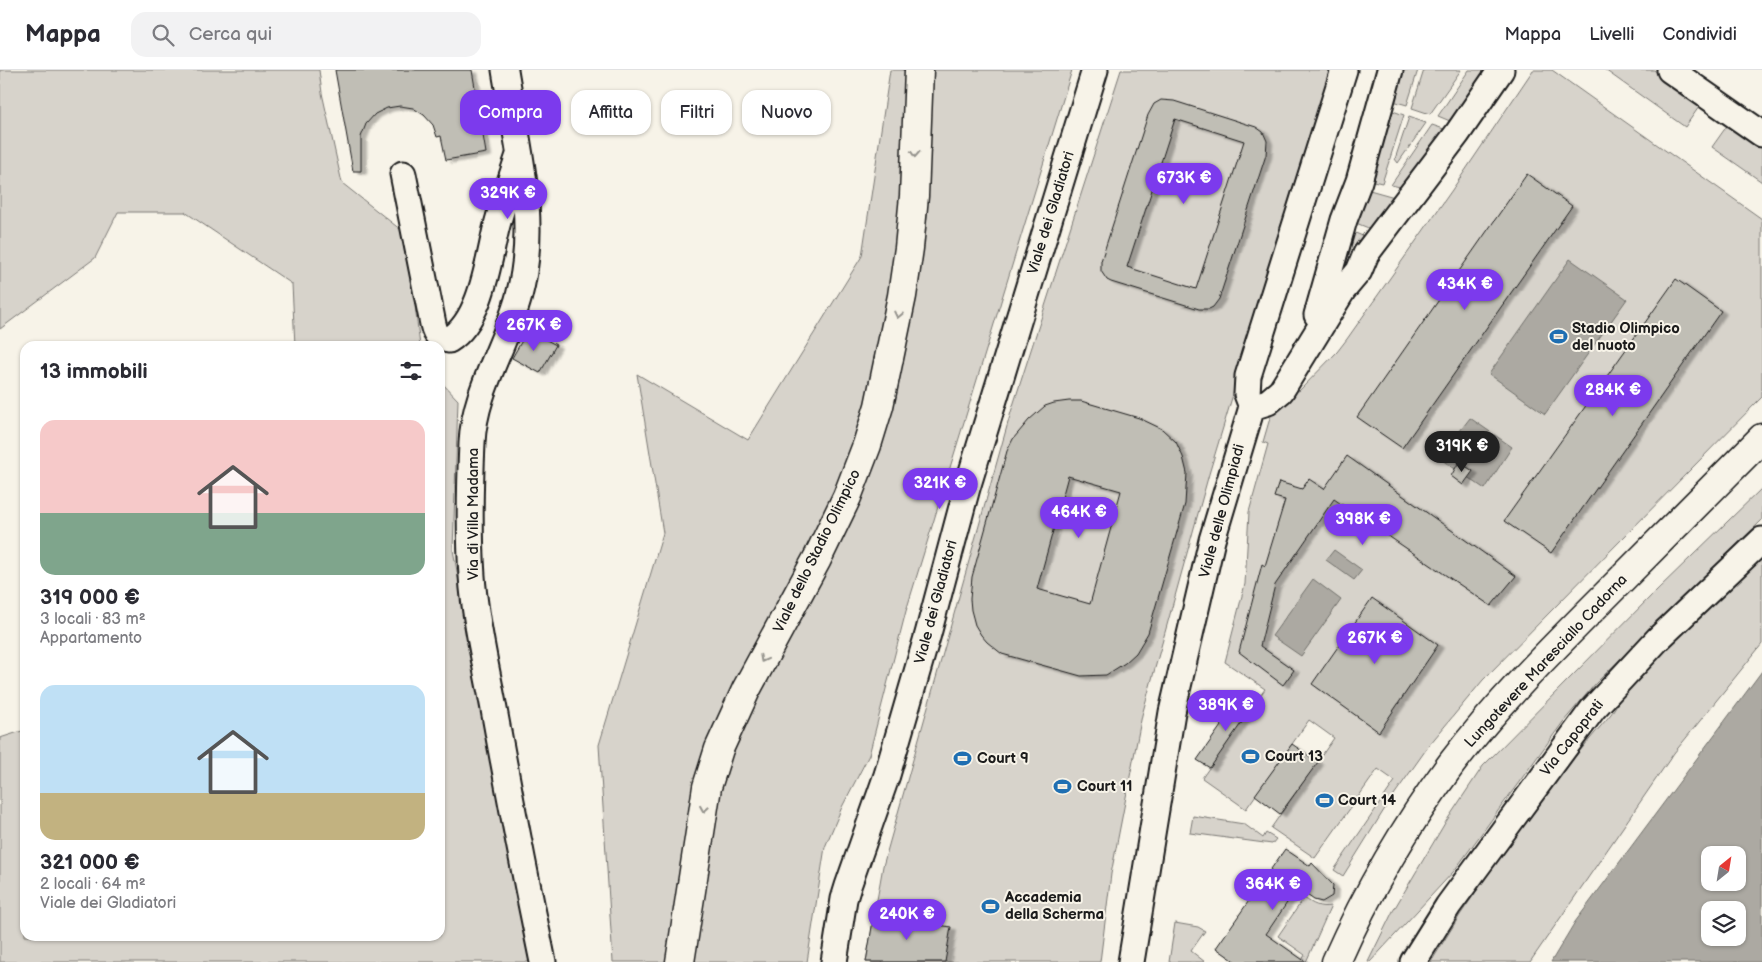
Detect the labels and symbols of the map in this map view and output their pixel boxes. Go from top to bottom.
street label: Viale dei Gladiatori [1023,149,1079,277]
one-way arrow [910,150,921,158]
pin: 673K € [1143,162,1225,205]
pin: 329K € [467,178,549,220]
pin: 434K € [1424,268,1506,311]
pin: 267K € [493,310,575,352]
one-way arrow [894,311,904,319]
place label: Stadio Olimpico del nuoto [1572,319,1680,355]
sports icon: Stadio Olimpico del nuoto [1548,327,1568,347]
pin: 284K € [1572,374,1654,417]
pin: 319K € [1421,430,1503,473]
street label: Viale delle Olimpiadi [1195,442,1249,580]
street label: Via di Villa Madama [464,448,483,580]
street label: Viale dello Stadio Olimpico [769,466,865,636]
pin: 321K € [899,468,981,510]
pin: 464K € [1038,496,1120,539]
pin: 398K € [1322,504,1404,546]
street label: Viale dei Gladiatori [910,538,962,666]
street label: Lungotevere Maresciallo Cadorna [1461,570,1631,752]
pin: 267K € [1334,622,1416,665]
one-way arrow [759,654,769,663]
pin: 389K € [1185,690,1267,732]
street label: Via Capoprati [1536,696,1608,780]
sports icon: Court 13 [1241,746,1261,766]
place label: Court 13 [1265,747,1323,766]
sports icon: Court 9 [953,748,973,768]
place label: Court 9 [977,749,1029,768]
sports icon: Court 11 [1053,776,1073,796]
place label: Court 11 [1077,777,1133,796]
sports icon: Court 14 [1314,790,1334,810]
place label: Court 14 [1338,791,1396,810]
one-way arrow [699,805,709,814]
north arrow [1701,846,1746,891]
pin: 364K € [1232,868,1314,911]
place label: Accademia della Scherma [1004,888,1104,924]
sports icon: Accademia della Scherma [981,896,1001,916]
pin: 240K € [866,898,948,941]

